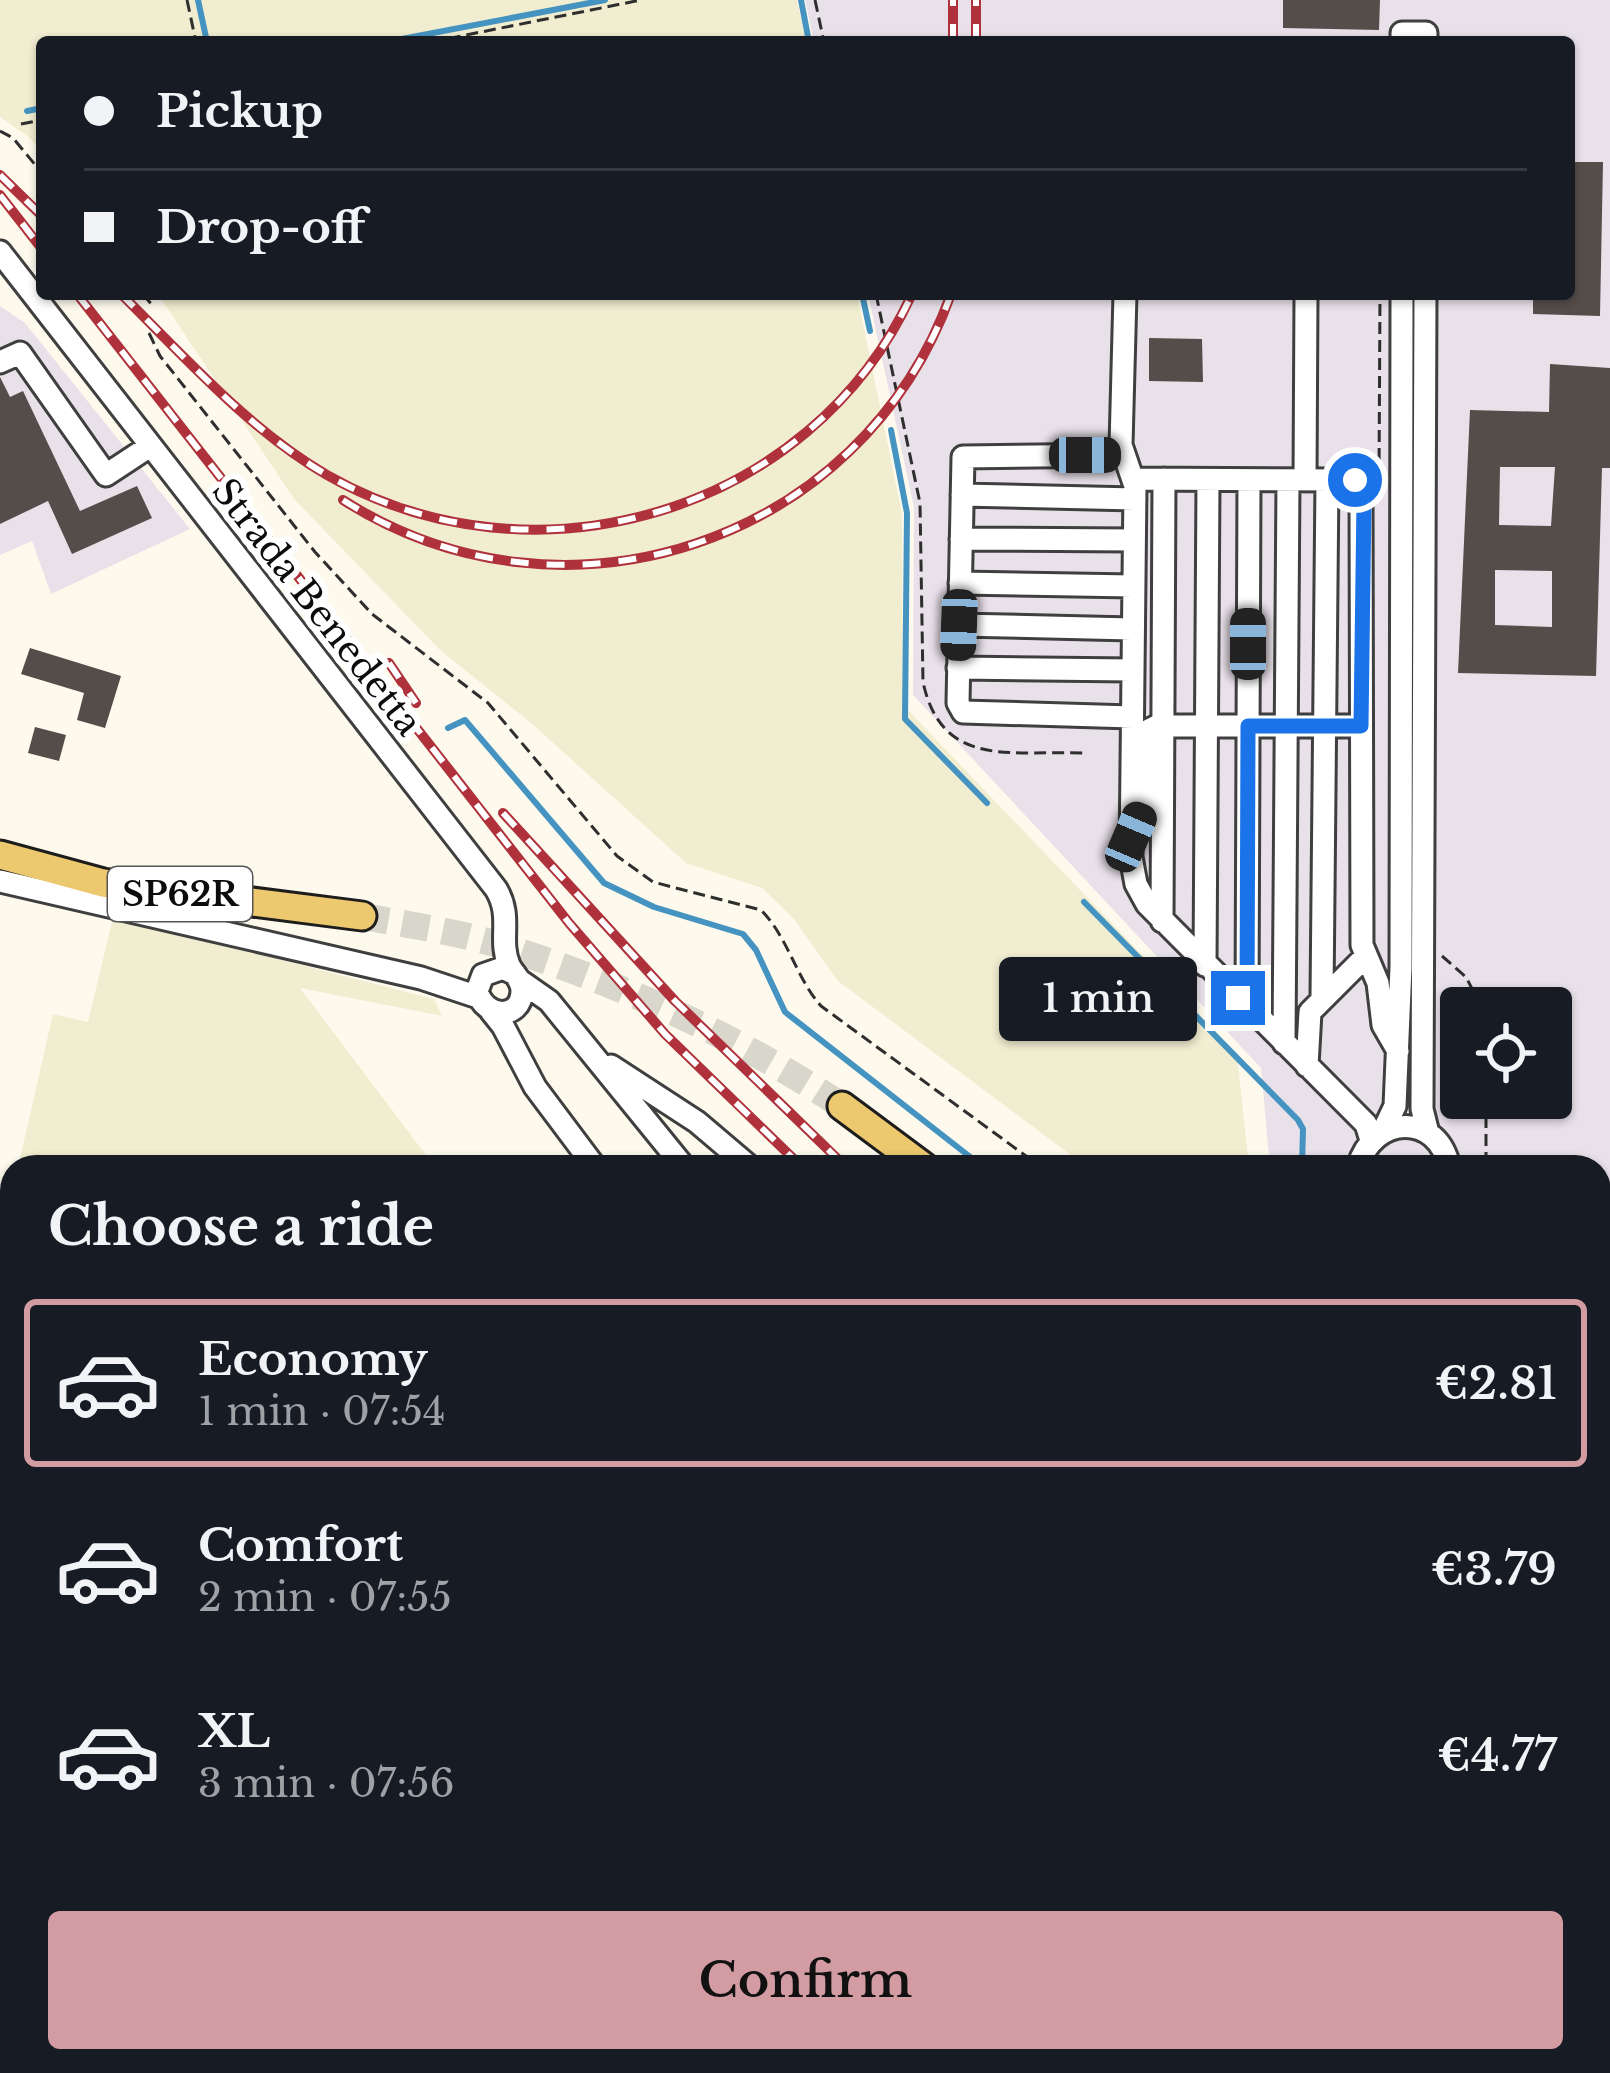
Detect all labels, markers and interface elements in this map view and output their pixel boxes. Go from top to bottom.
text: Pickup [156,83,323,139]
text: Drop-off [156,199,366,255]
car [1049,437,1121,473]
route start [1328,453,1382,507]
street label: Strada Benedetta [203,470,431,744]
car [940,588,978,662]
car [1230,608,1266,680]
car [1100,797,1162,877]
road number: SP62R [108,867,252,921]
callout: 1 min [998,956,1196,1040]
route end [1211,971,1265,1025]
text: 1 min [1042,974,1154,1023]
map controls [1440,987,1572,1119]
button: locate [1440,987,1572,1119]
text: Choose a ride [48,1193,434,1260]
icon: car [54,1329,162,1437]
text: Economy [198,1331,428,1387]
text: €2.81 [1435,1355,1557,1411]
text: 1 min · 07:54 [198,1387,446,1436]
icon: car [54,1515,162,1623]
text: Comfort [198,1517,403,1573]
text: €3.79 [1431,1541,1557,1597]
text: 2 min · 07:55 [198,1573,452,1622]
icon: car [54,1701,162,1809]
text: XL [198,1703,270,1759]
text: €4.77 [1437,1727,1557,1783]
text: 3 min · 07:56 [198,1759,455,1808]
button: Confirm [48,1911,1563,2049]

